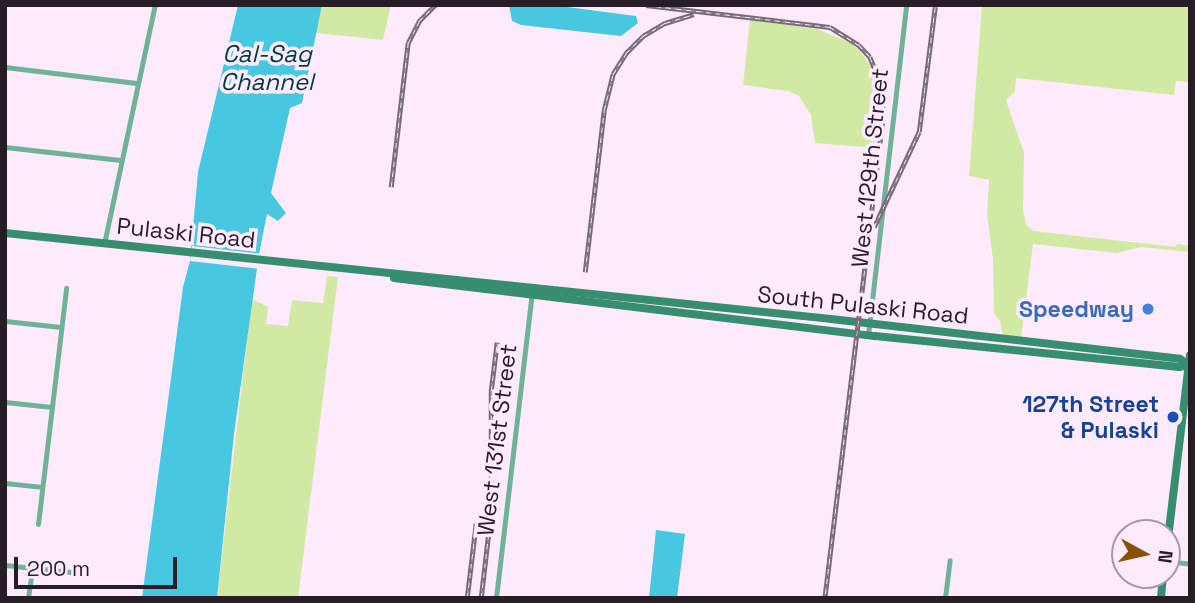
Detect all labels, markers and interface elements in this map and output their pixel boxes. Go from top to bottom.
water label: Cal-Sag Channel [220,40,314,96]
street label: West 129th Street [846,67,894,269]
street label: Pulaski Road [115,212,257,254]
street label: South Pulaski Road [756,280,970,330]
place label: Speedway [1019,295,1134,323]
marker: Speedway [1140,301,1156,317]
street label: West 131st Street [472,342,522,538]
place label: 127th Street & Pulaski [1022,390,1159,444]
marker: 127th Street & Pulaski [1165,409,1181,425]
north arrow [1111,519,1181,589]
scale bar [18,544,180,588]
text: N [1152,549,1179,565]
text: 200 m [27,555,90,582]

